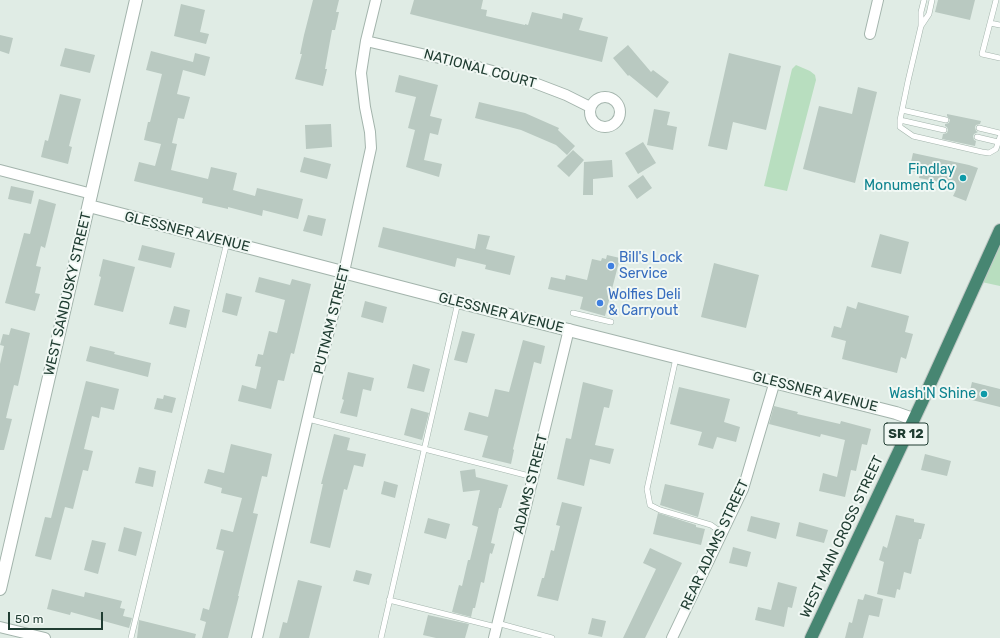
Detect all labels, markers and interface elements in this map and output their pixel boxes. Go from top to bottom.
street label: NATIONAL COURT [422,46,538,92]
place label: Findlay Monument Co [864,162,955,194]
marker: Findlay Monument Co [958,173,968,183]
street label: GLESSNER AVENUE [123,208,251,256]
street label: WEST SANDUSKY STREET [41,210,95,378]
place label: Bill's Lock Service [619,250,683,282]
marker: Bill's Lock Service [606,261,616,271]
street label: PUTNAM STREET [310,264,354,376]
place label: Wolfies Deli & Carryout [608,287,681,320]
street label: GLESSNER AVENUE [437,289,565,337]
marker: Wolfies Deli & Carryout [595,298,605,308]
street label: GLESSNER AVENUE [751,368,879,416]
place label: Wash'N Shine [889,386,976,402]
marker: Wash'N Shine [979,389,989,399]
road number: SR 12 [884,423,928,445]
street label: ADAMS STREET [510,432,552,536]
street label: WEST MAIN CROSS STREET [797,453,887,621]
street label: REAR ADAMS STREET [677,477,753,613]
scale bar [10,604,105,630]
text: 50 m [15,612,43,626]

